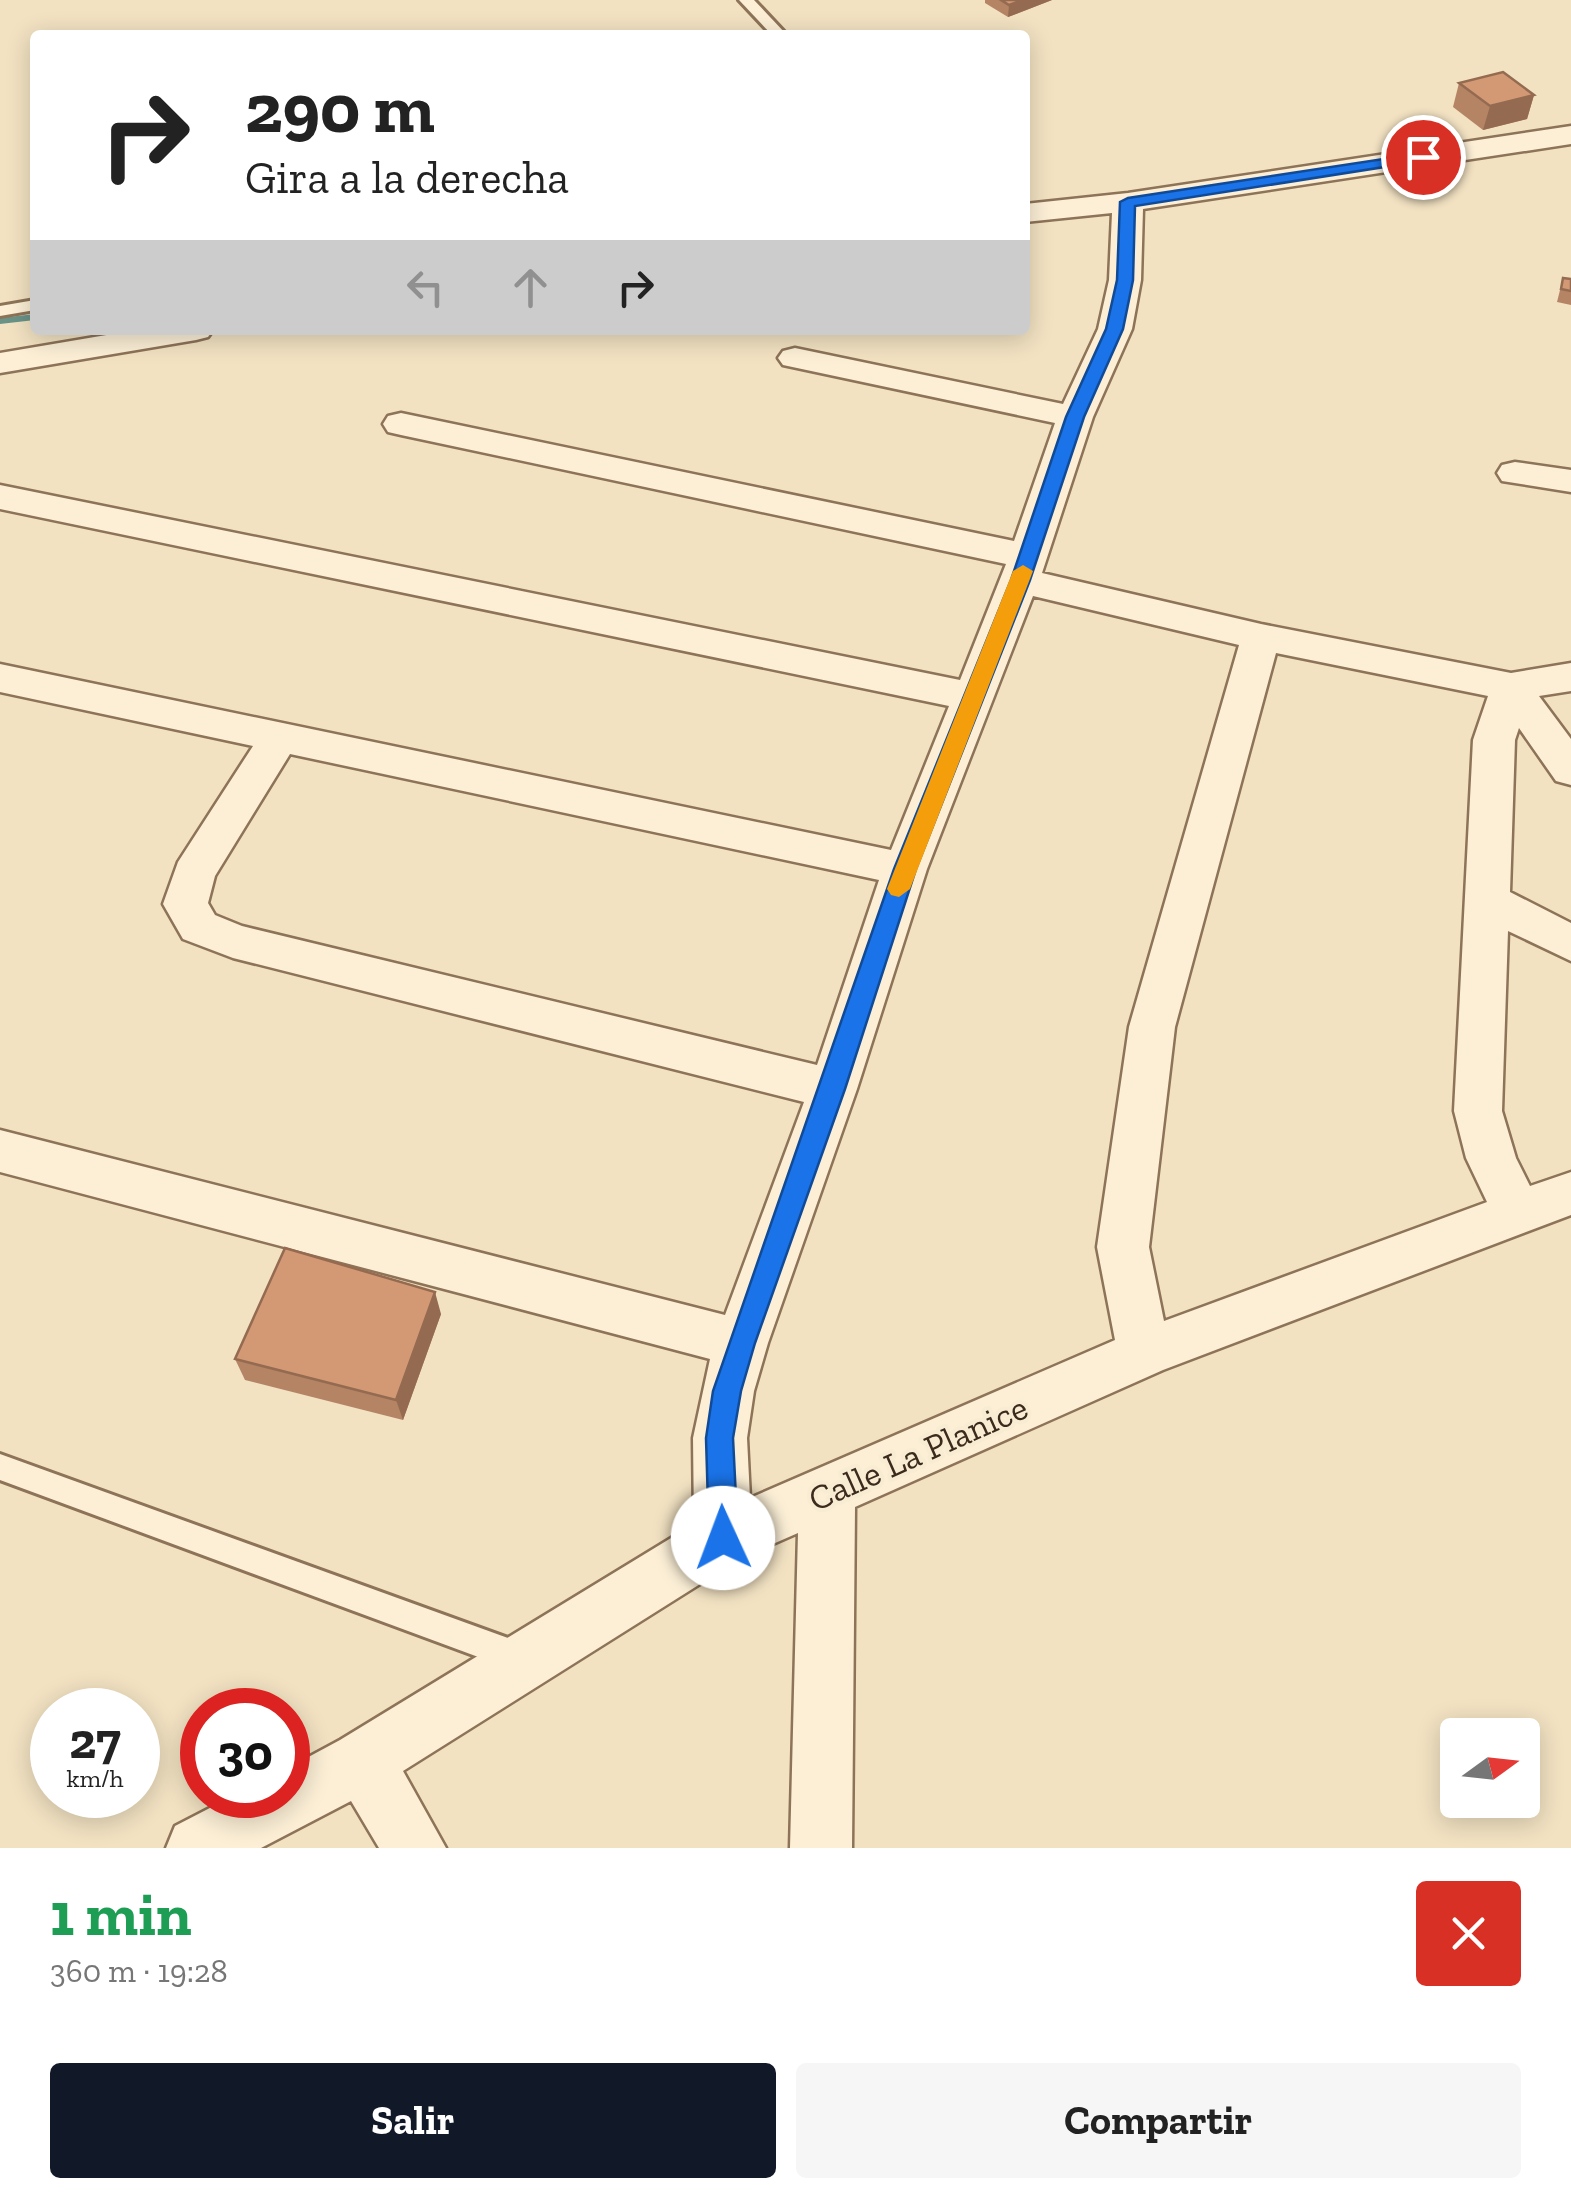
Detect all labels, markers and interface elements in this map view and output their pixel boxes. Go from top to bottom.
text: 290 m [245,66,435,150]
icon: right [80,70,210,200]
pin [1381,115,1466,200]
icon: arrive [1396,130,1451,185]
text: Gira a la derecha [245,151,569,205]
icon: left [398,260,453,315]
icon: ahead [503,260,558,315]
icon: right [608,260,663,315]
street label: Calle La Planice [802,1386,1034,1520]
position arrow [671,1486,775,1590]
speed limit sign: 30 [180,1688,310,1818]
text: 27 [69,1711,121,1771]
north arrow [1440,1718,1540,1818]
map controls [1440,1718,1540,1818]
text: km/h [66,1763,124,1793]
text: 1 min [50,1878,192,1950]
button: close [1416,1881,1521,1986]
text: 360 m · 19:28 [50,1952,228,1990]
button: Salir [50,2063,776,2178]
button: Compartir [796,2063,1521,2178]

